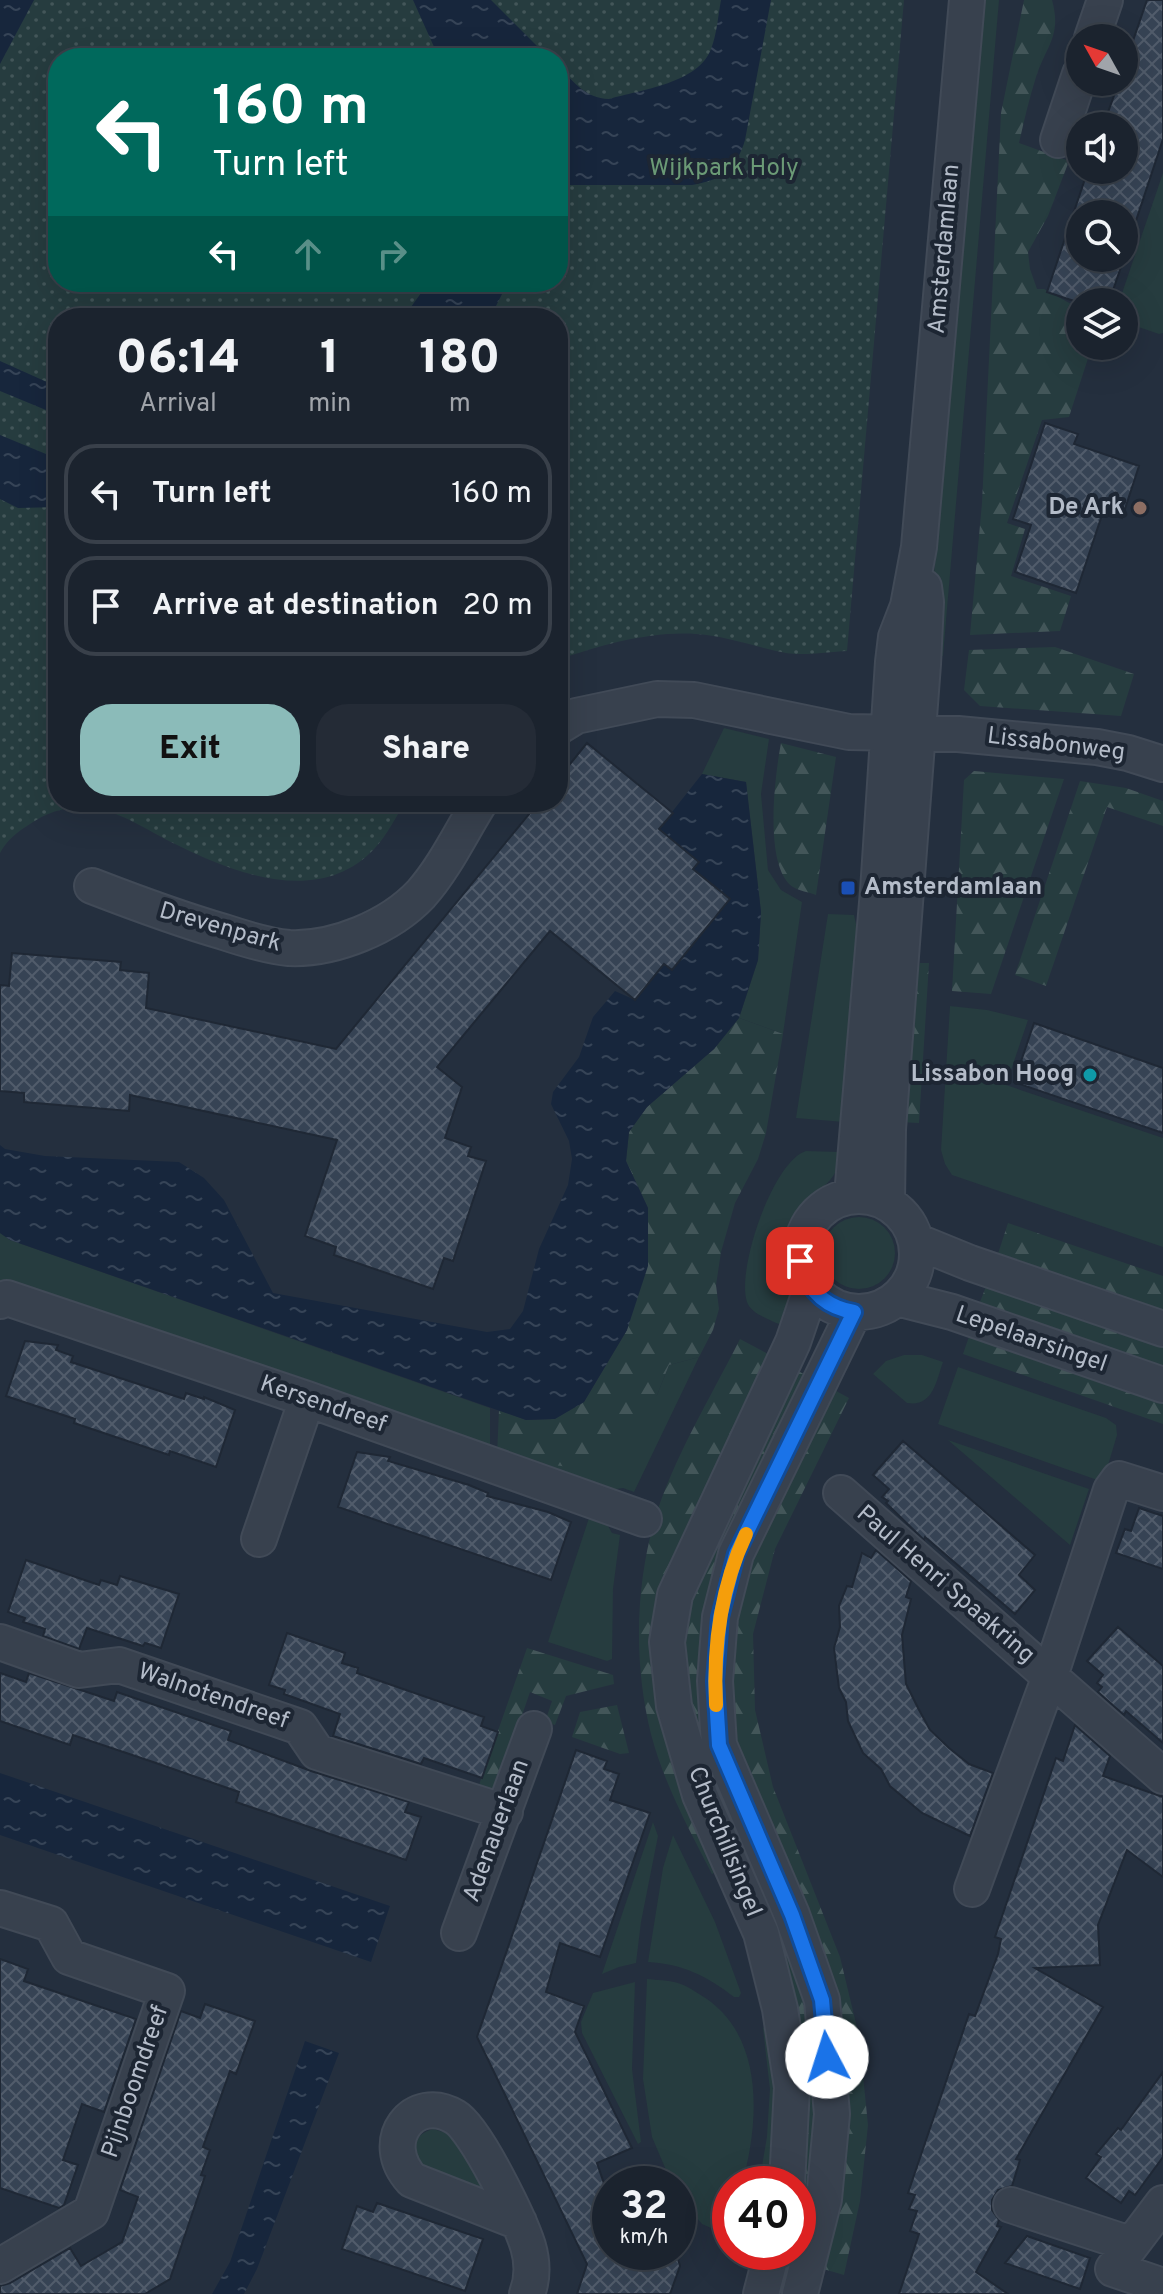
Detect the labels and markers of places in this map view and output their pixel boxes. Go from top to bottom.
place label: De Ark [1048,493,1124,523]
marker: De Ark [1131,499,1149,517]
place label: Amsterdamlaan [864,873,1042,903]
marker: Amsterdamlaan [839,879,857,897]
place label: Lissabon Hoog [911,1060,1074,1090]
marker: Lissabon Hoog [1081,1066,1099,1084]
pin [766,1227,834,1295]

